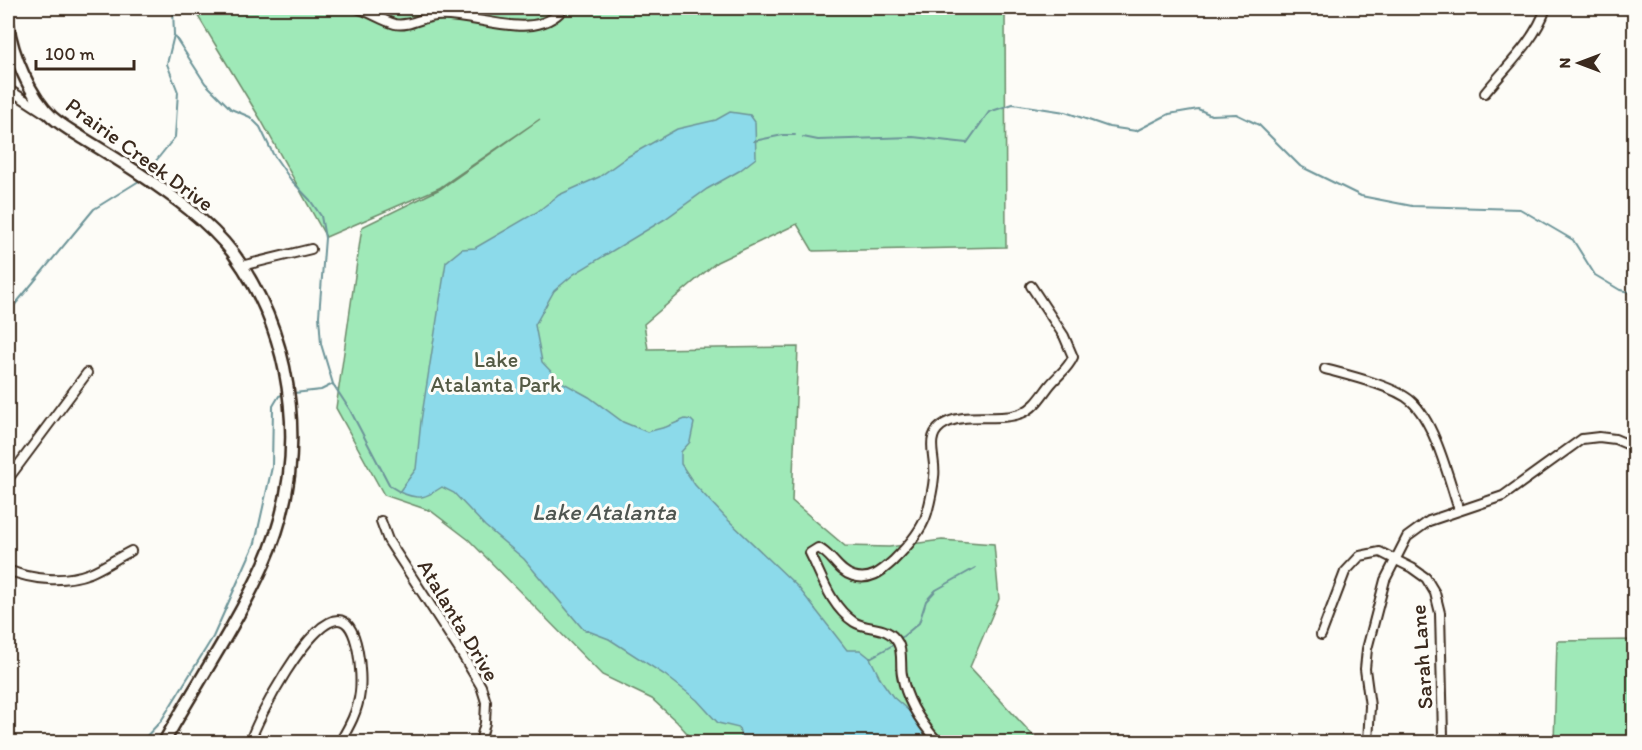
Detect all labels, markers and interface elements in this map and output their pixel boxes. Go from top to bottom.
scale bar [36,33,134,71]
north arrow [1549,33,1609,93]
text: 100 m [45,43,95,65]
text: N [1555,58,1574,68]
street label: Prairie Creek Drive [60,92,219,217]
park label: Lake Atalanta Park [431,346,562,398]
water label: Lake Atalanta [532,497,677,526]
street label: Atalanta Drive [412,555,505,686]
street label: Sarah Lane [1404,604,1439,710]

